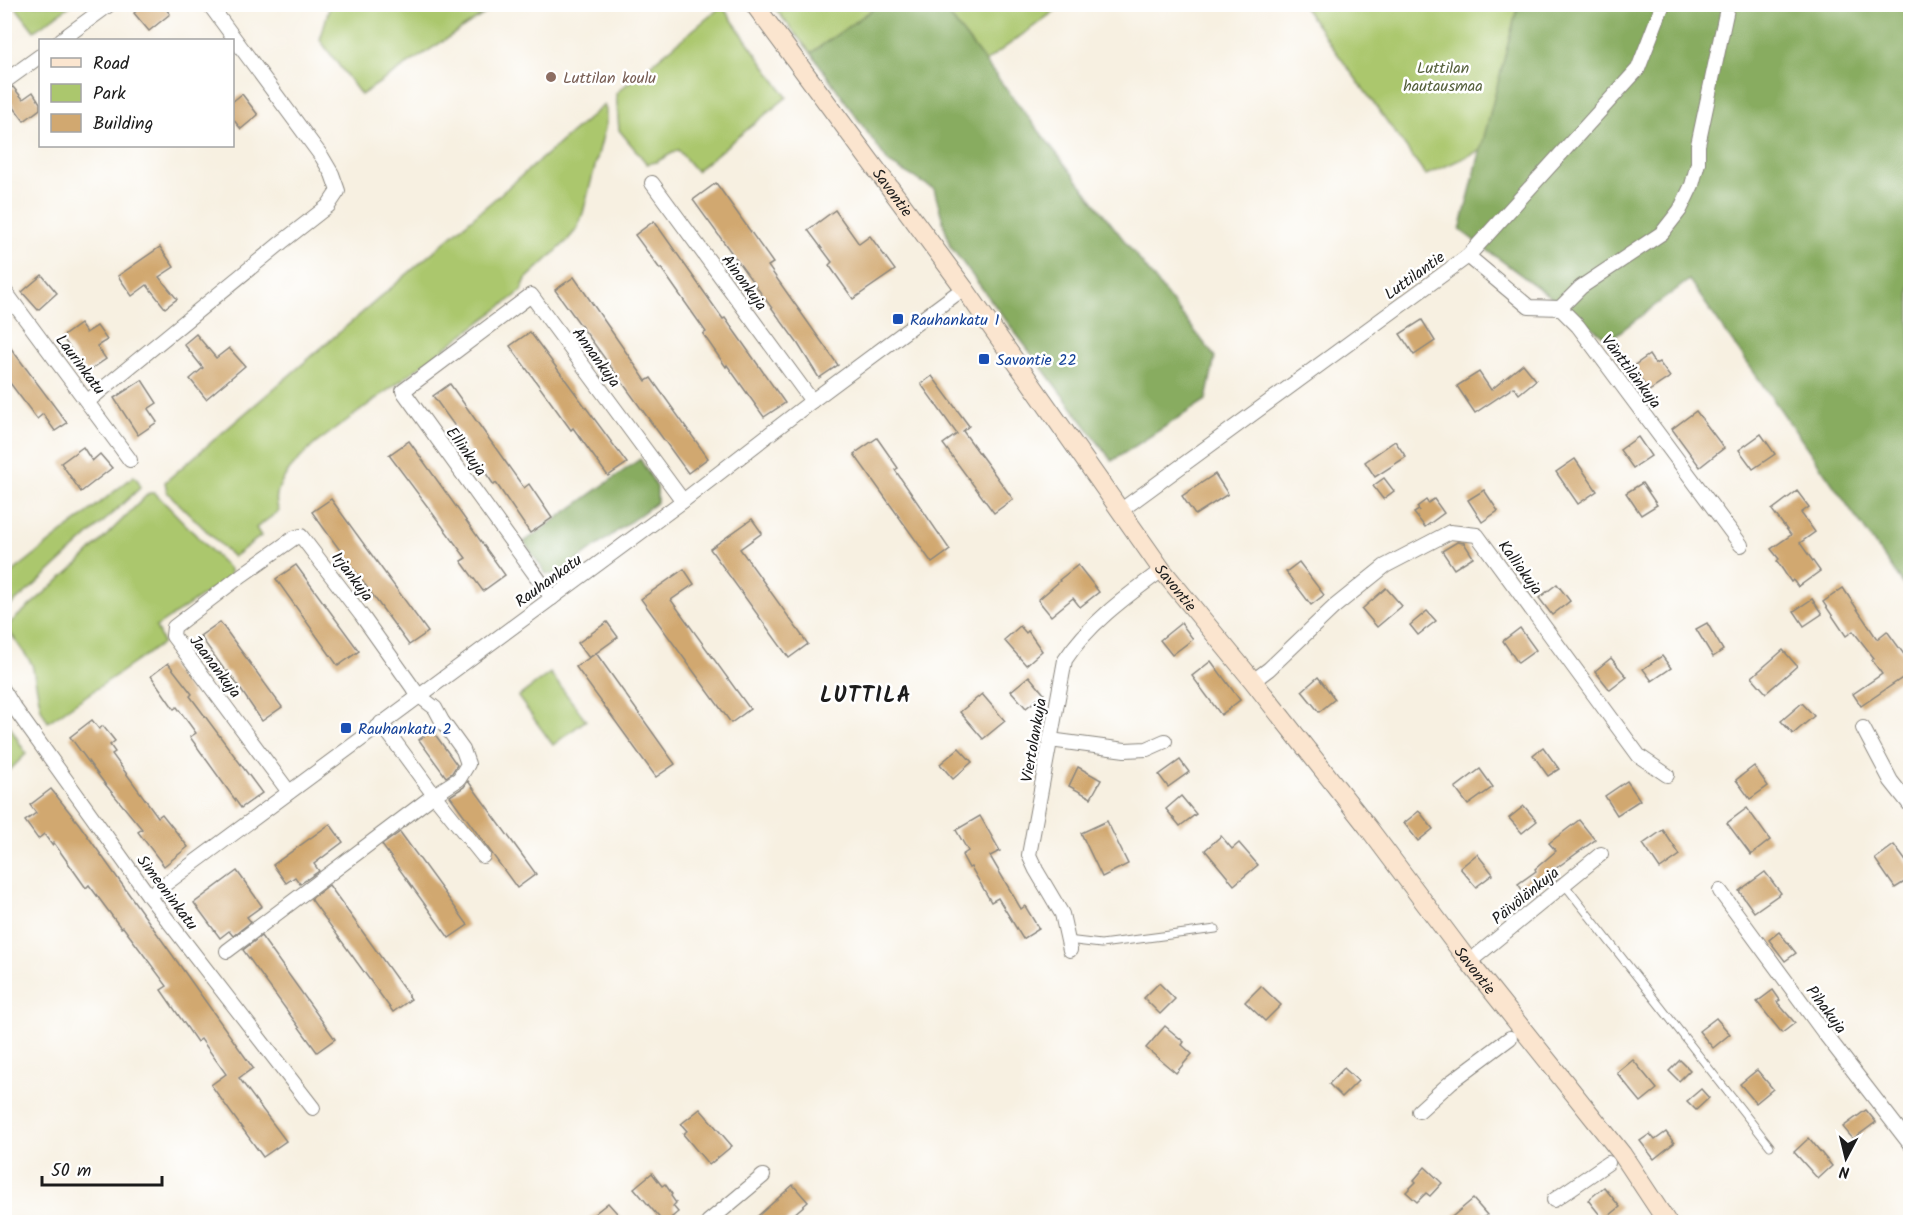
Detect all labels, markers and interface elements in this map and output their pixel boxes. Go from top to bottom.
legend [39,39,234,147]
text: Road [93,50,130,79]
park label: Luttilan hautausmaa [1403,56,1483,99]
place label: Luttilan koulu [563,66,656,91]
marker: Luttilan koulu [544,70,558,84]
text: Park [93,80,126,109]
text: Building [93,110,153,139]
street label: Savontie [865,163,919,223]
street label: Luttilantie [1379,246,1450,307]
street label: Ainonkuja [715,249,773,316]
place label: Rauhankatu 1 [910,308,1000,333]
marker: Rauhankatu 1 [891,312,905,326]
street label: Annankuja [565,322,626,393]
street label: Laurinkatu [49,329,111,401]
street label: Vänttilänkuja [1594,329,1667,414]
place label: Savontie 22 [996,348,1077,373]
marker: Savontie 22 [977,352,991,366]
street label: Ellinkuja [439,422,492,482]
street label: Kalliokuja [1491,535,1548,601]
street label: Irjankuja [325,547,379,607]
street label: Rauhankatu [510,548,588,614]
street label: Savontie [1147,559,1202,618]
street label: Jaanankuja [183,630,247,704]
district label: LUTTILA [820,679,912,714]
street label: Viertolankuja [1015,696,1054,784]
place label: Rauhankatu 2 [358,717,452,742]
marker: Rauhankatu 2 [339,721,353,735]
street label: Simeoninkatu [130,850,204,936]
street label: Päivölänkuja [1487,861,1565,931]
street label: Savontie [1447,941,1501,1001]
street label: Pihakuja [1799,980,1852,1040]
north arrow [1816,1128,1876,1188]
scale bar [42,1149,162,1187]
text: 50 m [51,1157,91,1186]
text: N [1838,1158,1851,1184]

